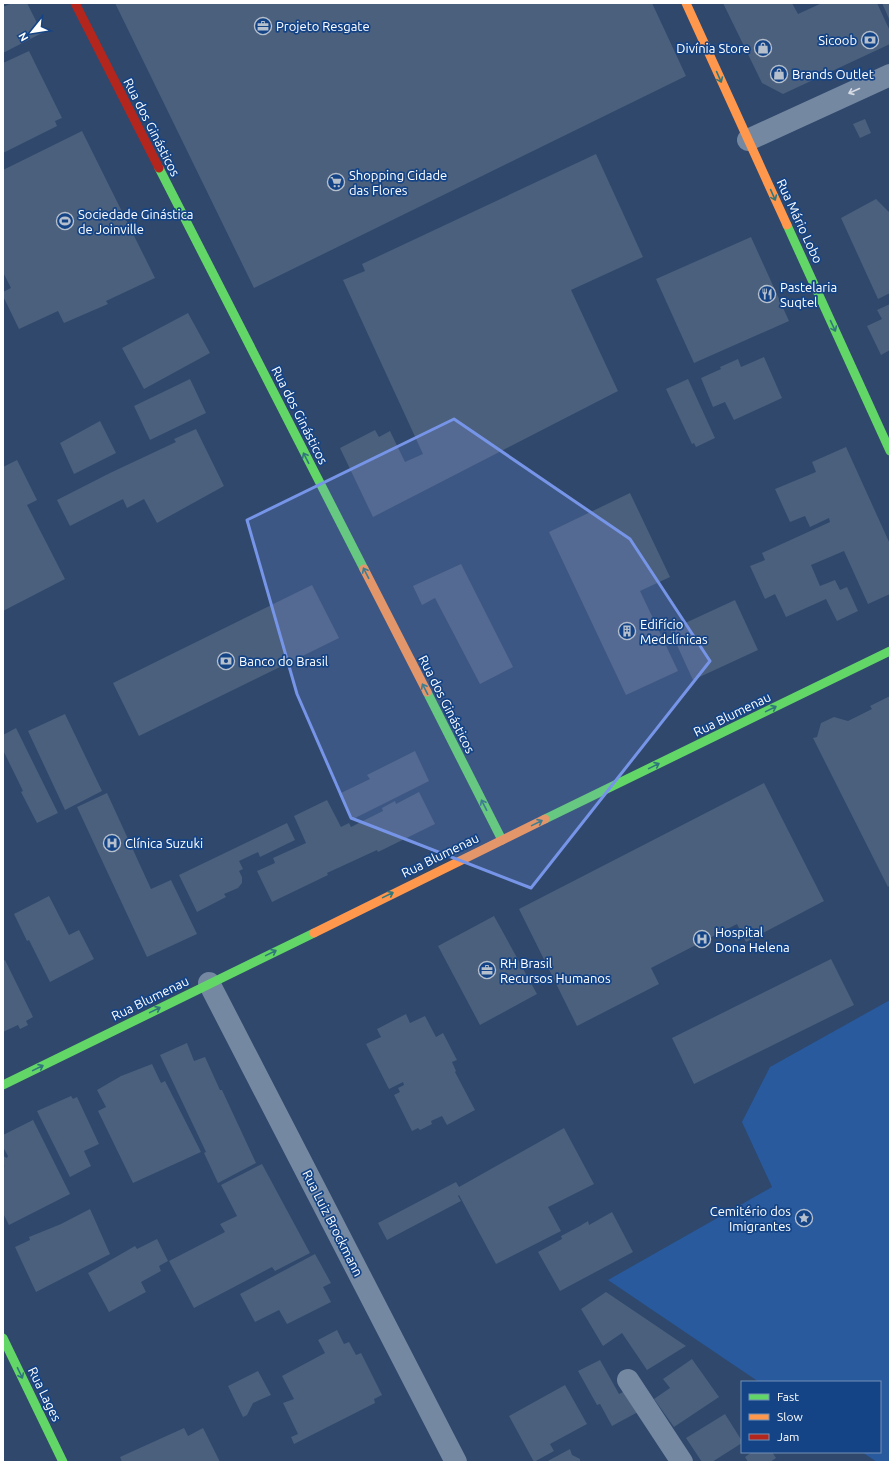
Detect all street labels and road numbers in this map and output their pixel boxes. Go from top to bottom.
street label: Rua dos Ginásticos [121,76,183,179]
street label: Rua Mário Lobo [774,177,826,265]
street label: Rua dos Ginásticos [269,364,331,467]
street label: Rua dos Ginásticos [416,653,478,756]
street label: Rua Blumenau [691,689,773,739]
street label: Rua Blumenau [399,830,481,880]
street label: Rua Blumenau [109,973,191,1023]
street label: Rua Luiz Brockmann [300,1167,366,1279]
street label: Rua Lages [26,1365,64,1424]

